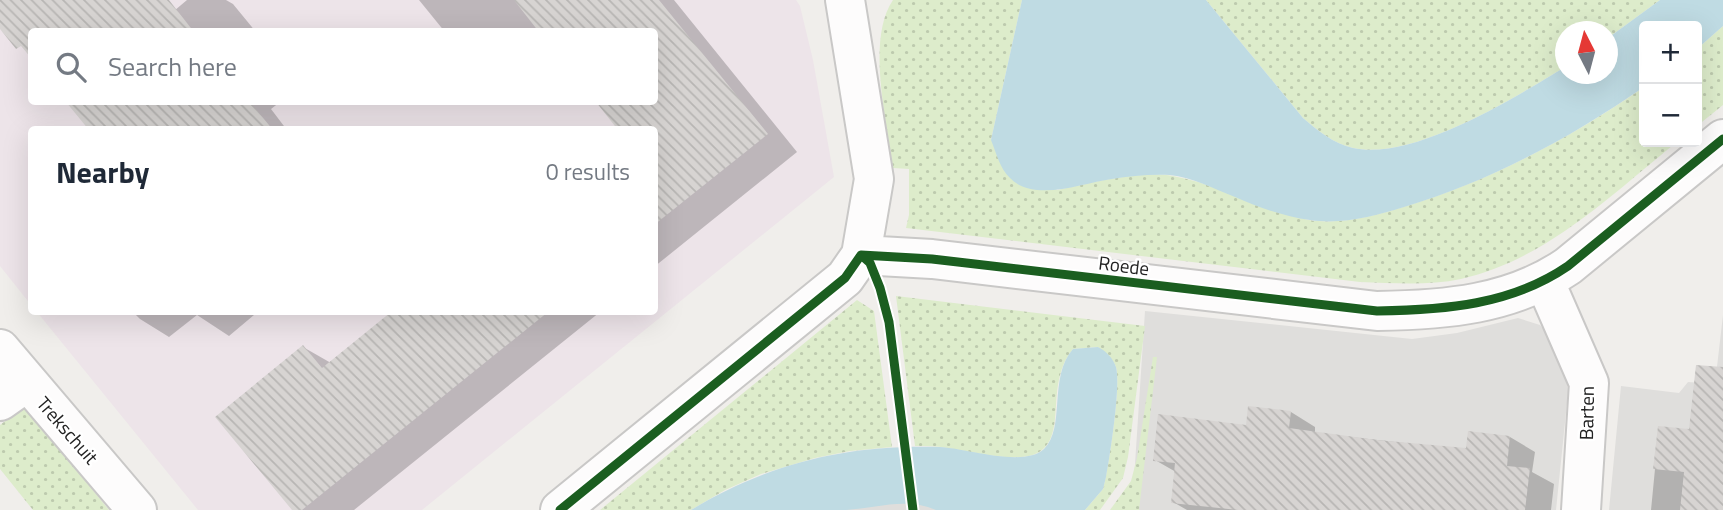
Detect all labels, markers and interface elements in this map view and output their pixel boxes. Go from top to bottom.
north arrow [1555,21,1618,84]
map controls [1639,21,1702,147]
button: + [1639,21,1702,84]
search box [28,28,658,105]
text: Search here [108,47,237,86]
icon: search [52,48,90,86]
button: − [1639,84,1702,147]
text: Nearby [56,149,149,195]
text: 0 results [546,154,630,189]
street label: Roede [1097,248,1151,282]
street label: Barten [1571,386,1601,440]
street label: Trekschuit [30,390,106,471]

